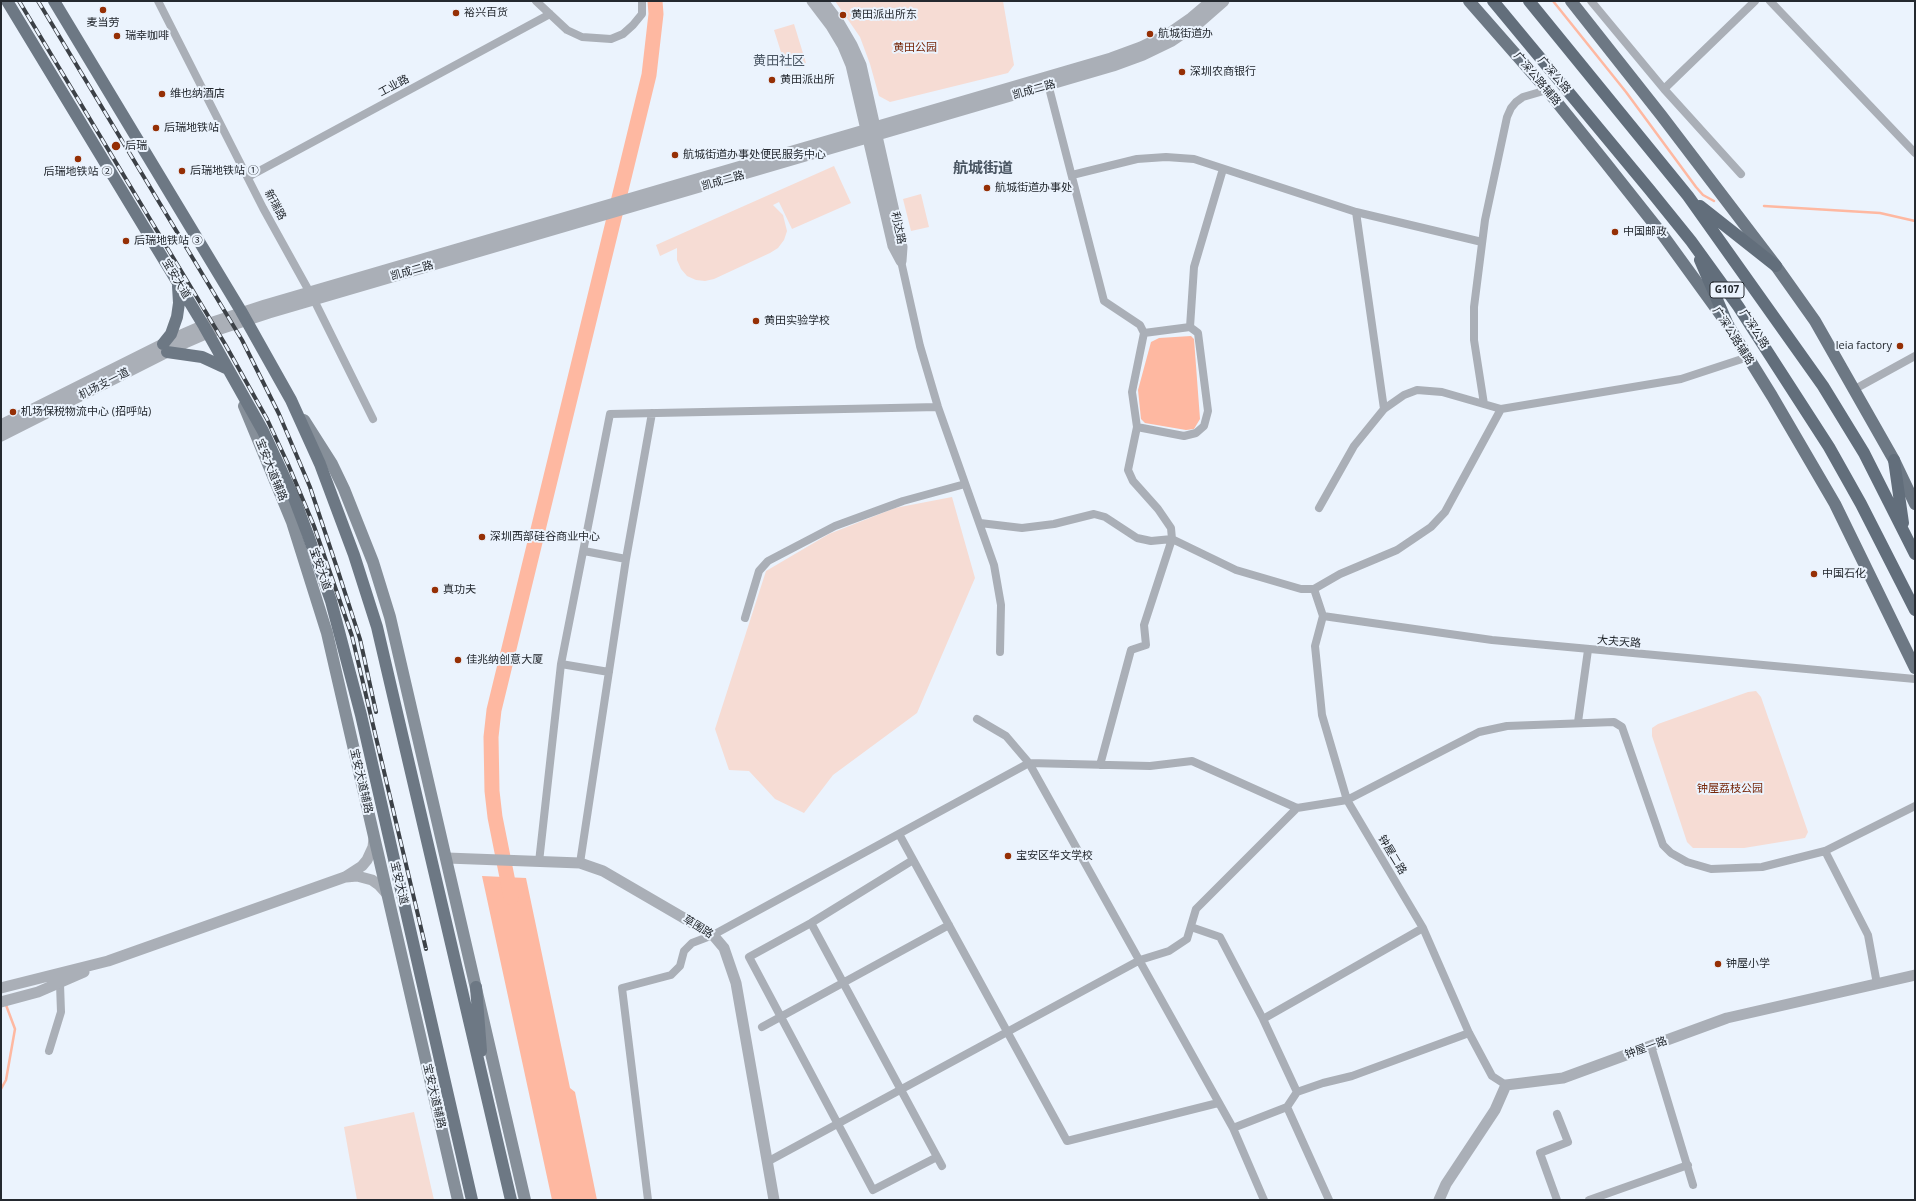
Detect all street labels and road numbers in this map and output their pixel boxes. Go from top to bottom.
street label: 广深公路辅路 [1511,49,1563,109]
street label: 广深公路 [1535,54,1573,96]
street label: 工业路 [376,72,412,100]
street label: 凯成二路 [1011,78,1057,102]
street label: 凯成二路 [700,169,746,193]
street label: 新瑞路 [261,187,289,223]
street label: 利达路 [888,210,908,246]
street label: 宝安大道 [159,257,193,301]
street label: 凯成二路 [389,259,435,283]
road number: G107 [1710,282,1744,298]
street label: 广深公路辅路 [1709,305,1757,367]
street label: 广深公路 [1736,307,1772,351]
street label: 机场支一道 [77,366,131,402]
street label: 宝安大道辅路 [253,437,289,503]
street label: 宝安大道 [307,546,333,592]
street label: 大夫天路 [1597,634,1641,650]
street label: 宝安大道辅路 [347,747,375,815]
street label: 钟屋二路 [1375,833,1409,877]
street label: 宝安大道 [388,860,410,906]
street label: 草围路 [681,913,715,941]
street label: 钟屋一路 [1623,1034,1669,1062]
street label: 宝安大道辅路 [420,1062,448,1130]

